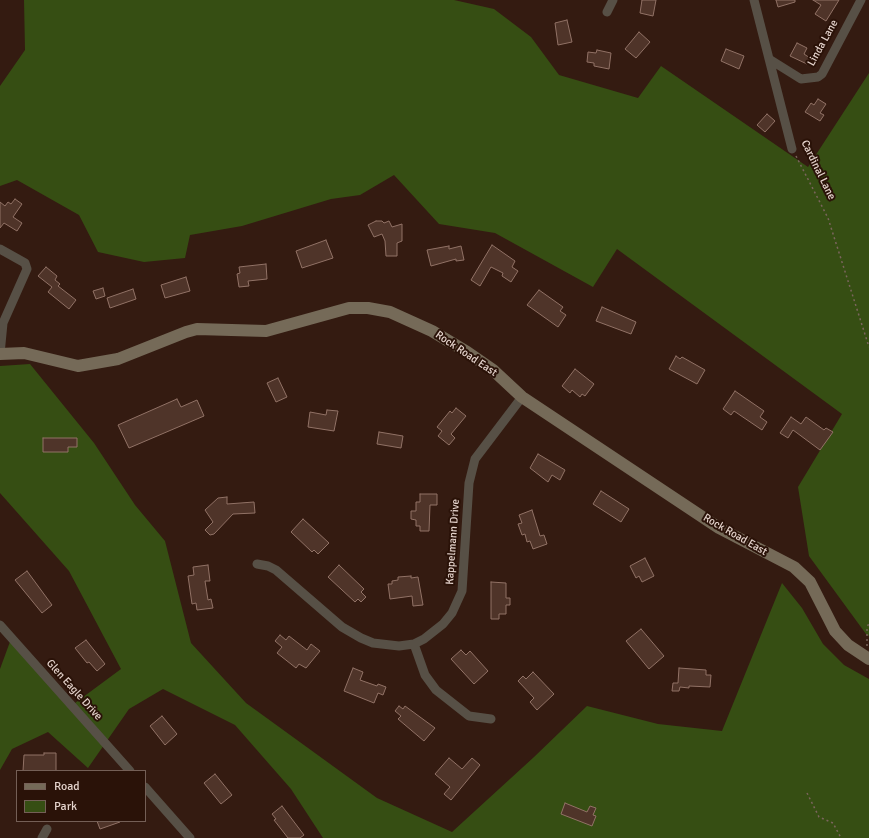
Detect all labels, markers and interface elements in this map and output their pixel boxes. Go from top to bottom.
street label: Linda Lane [805,17,841,69]
street label: Cardinal Lane [798,138,838,202]
street label: Rock Road East [433,328,499,380]
street label: Kappelmann Drive [443,499,463,585]
street label: Rock Road East [701,511,769,559]
street label: Glen Eagle Drive [43,657,105,723]
legend [16,770,146,822]
text: Road [54,779,80,794]
text: Park [54,799,77,814]

